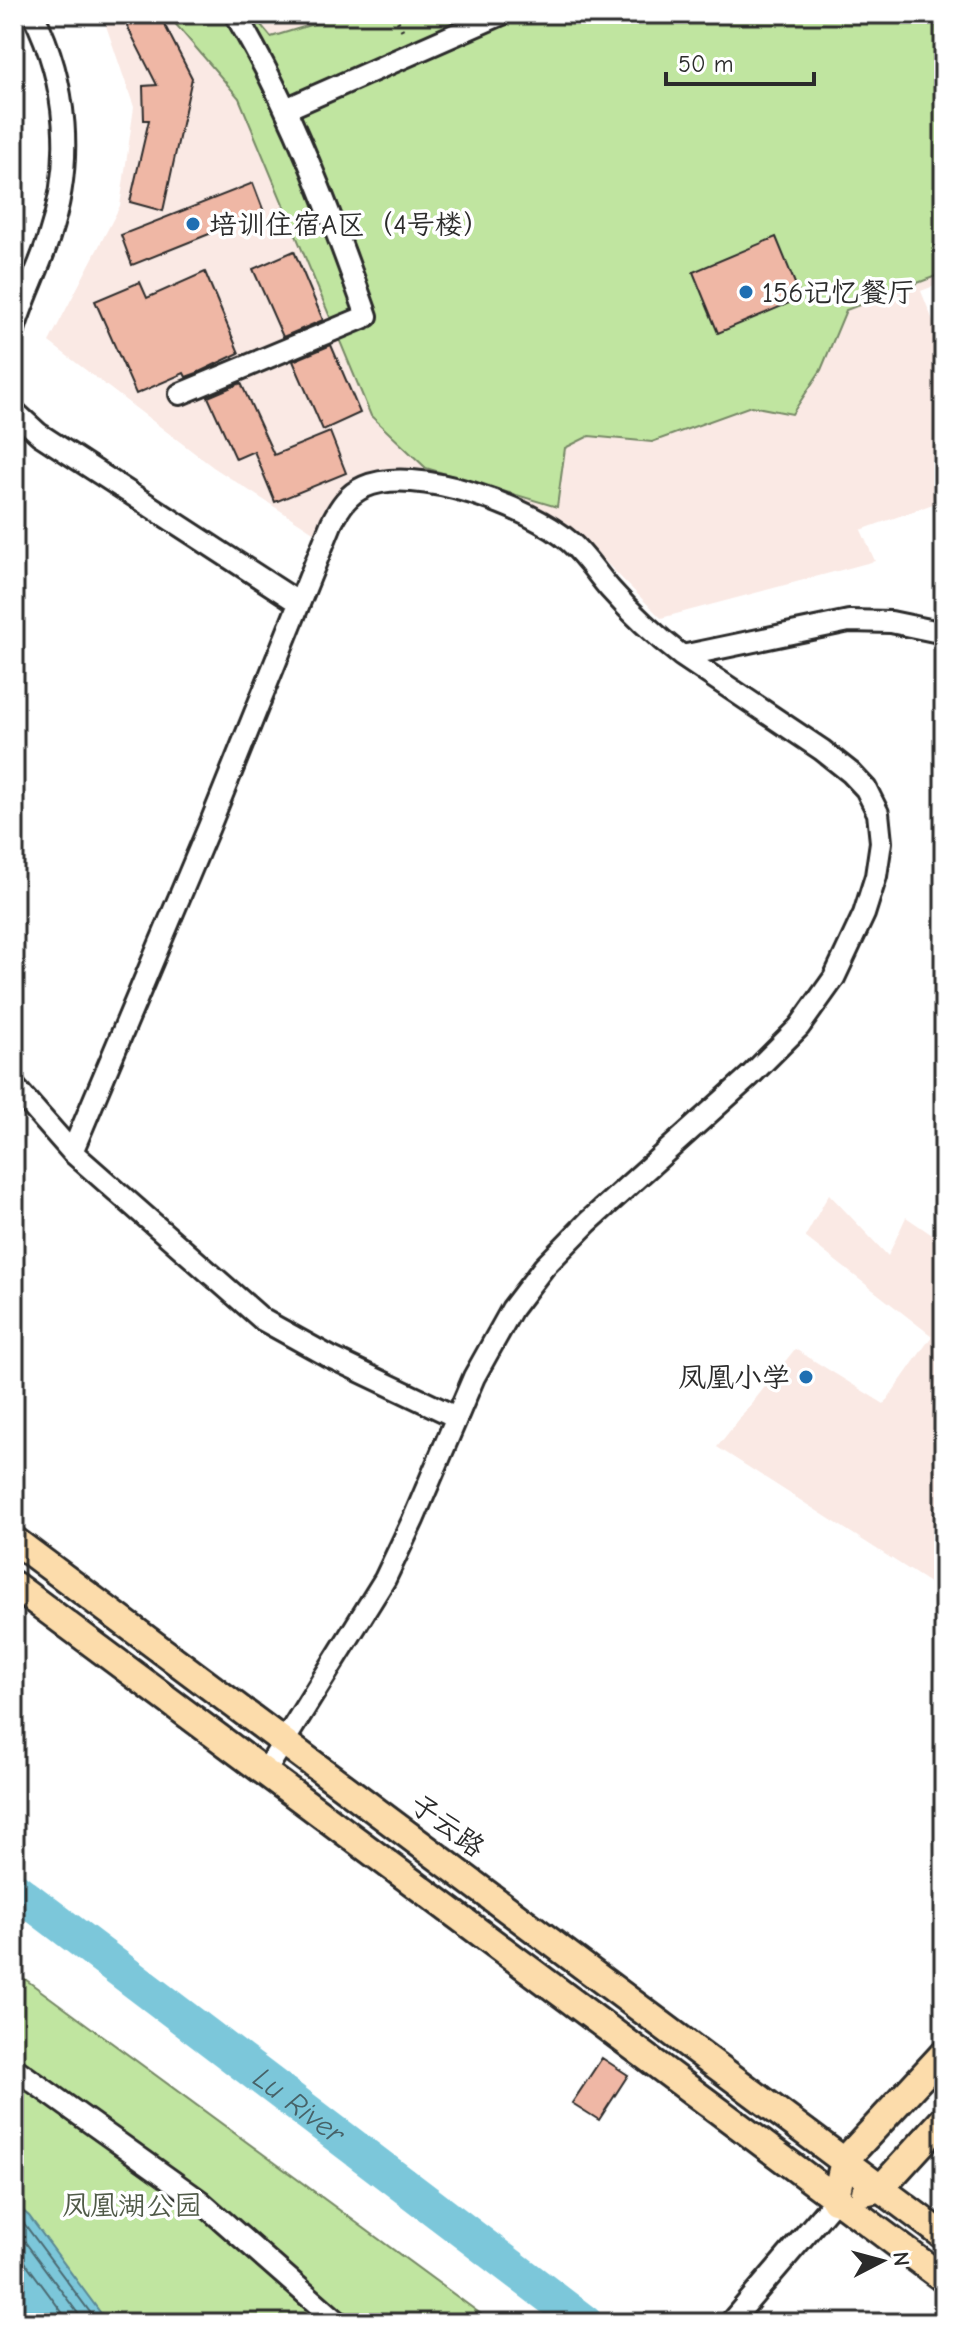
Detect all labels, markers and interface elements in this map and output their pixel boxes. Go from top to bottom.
scale bar [666,36,814,86]
text: 50 m [678,50,734,78]
place label: 培训住宿A区（4号楼） [209,209,491,241]
marker: 培训住宿A区（4号楼） [184,215,202,233]
place label: 156记忆餐厅 [762,277,915,309]
marker: 156记忆餐厅 [737,283,755,301]
place label: 凤凰小学 [678,1362,790,1394]
marker: 凤凰小学 [797,1368,815,1386]
street label: 子云路 [404,1788,491,1864]
water label: Lu River [246,2060,352,2152]
park label: 凤凰湖公园 [62,2190,202,2222]
north arrow [842,2221,922,2301]
text: N [887,2251,915,2268]

